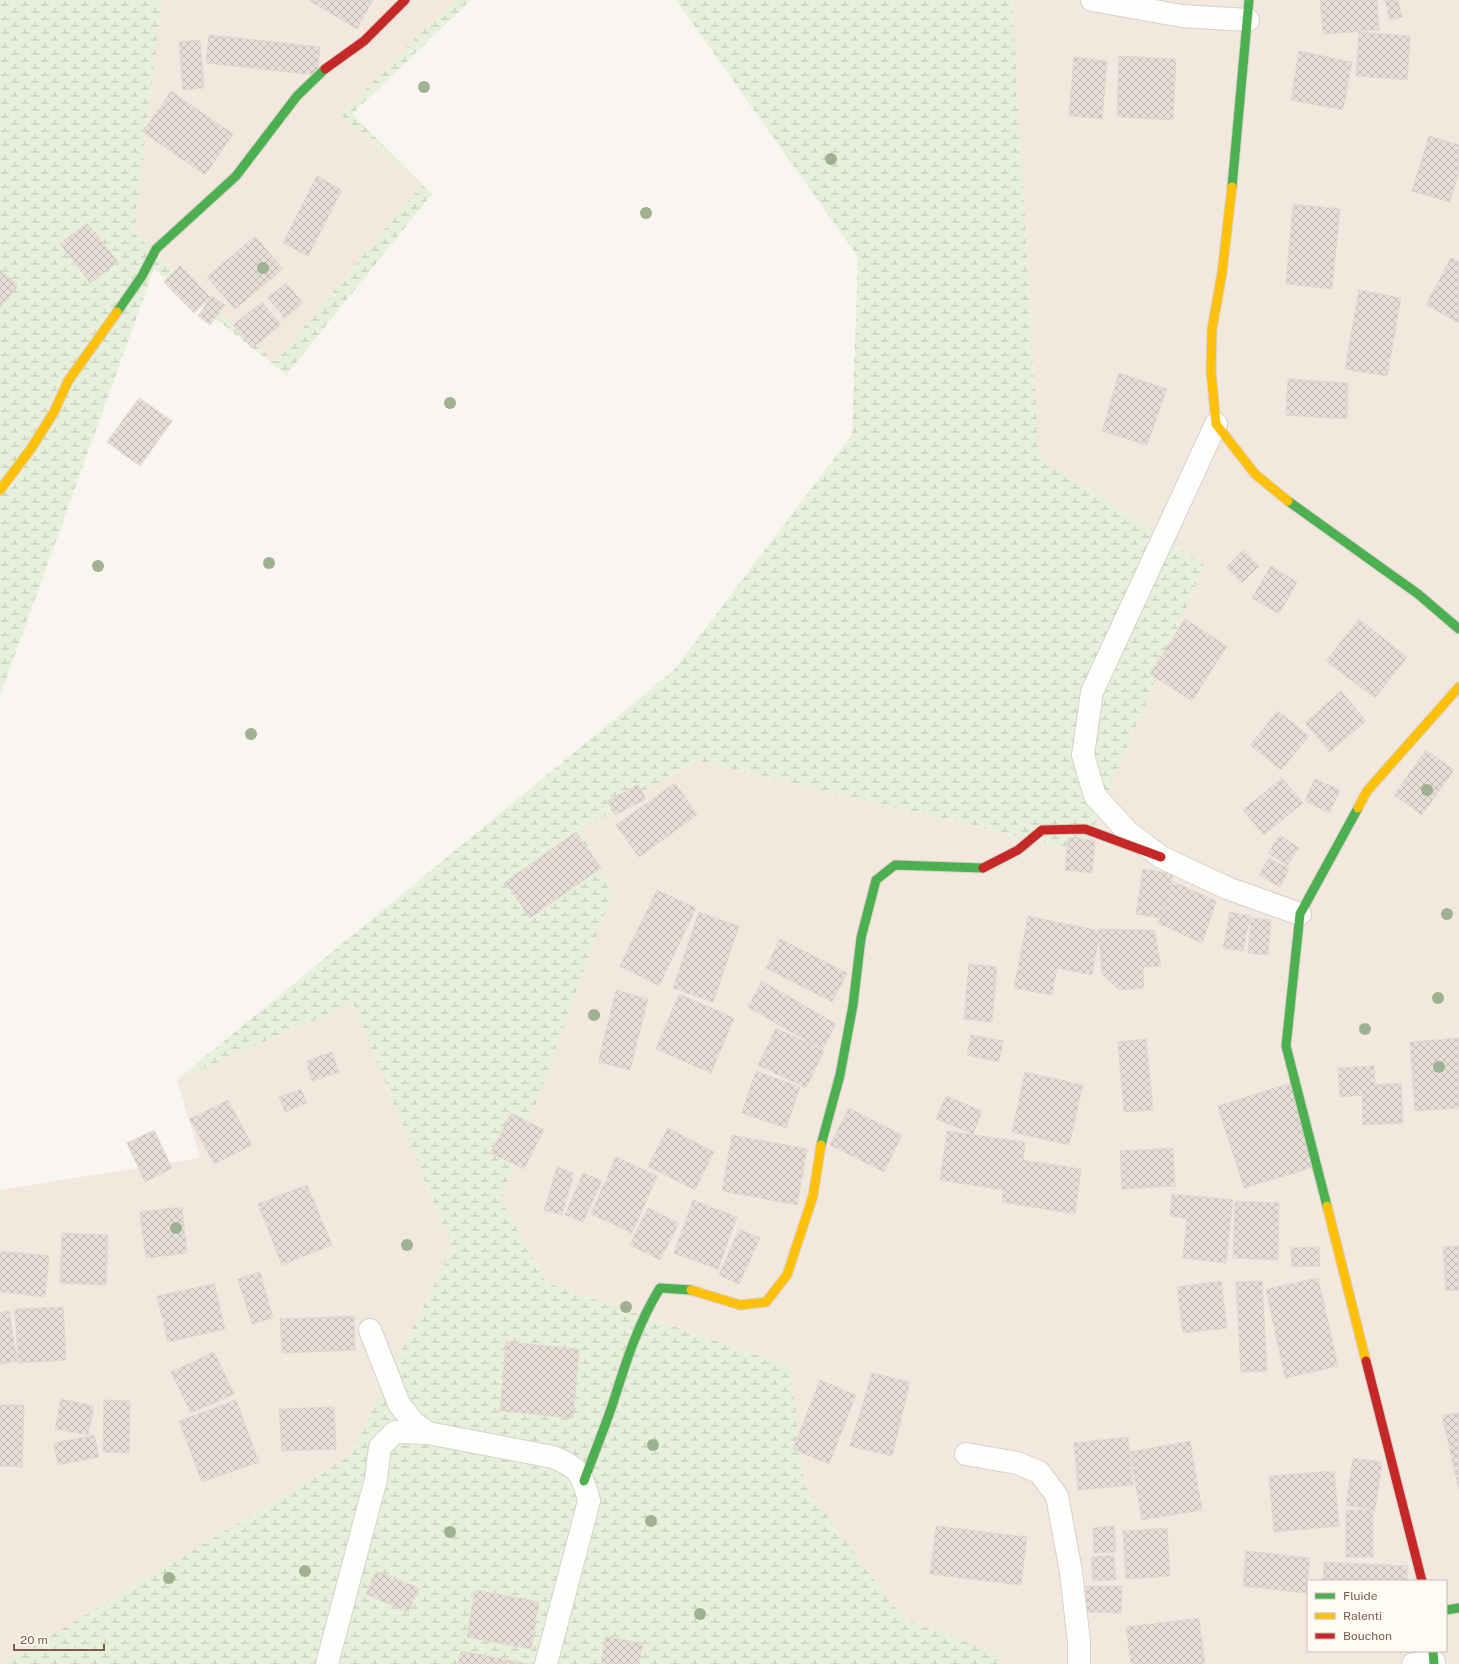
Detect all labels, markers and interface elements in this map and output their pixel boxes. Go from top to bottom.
legend [1307,1580,1447,1652]
text: Fluide [1343,1589,1378,1603]
text: Ralenti [1343,1609,1382,1623]
scale bar [14,1626,104,1652]
text: Bouchon [1343,1629,1392,1643]
text: 20 m [20,1633,48,1647]

